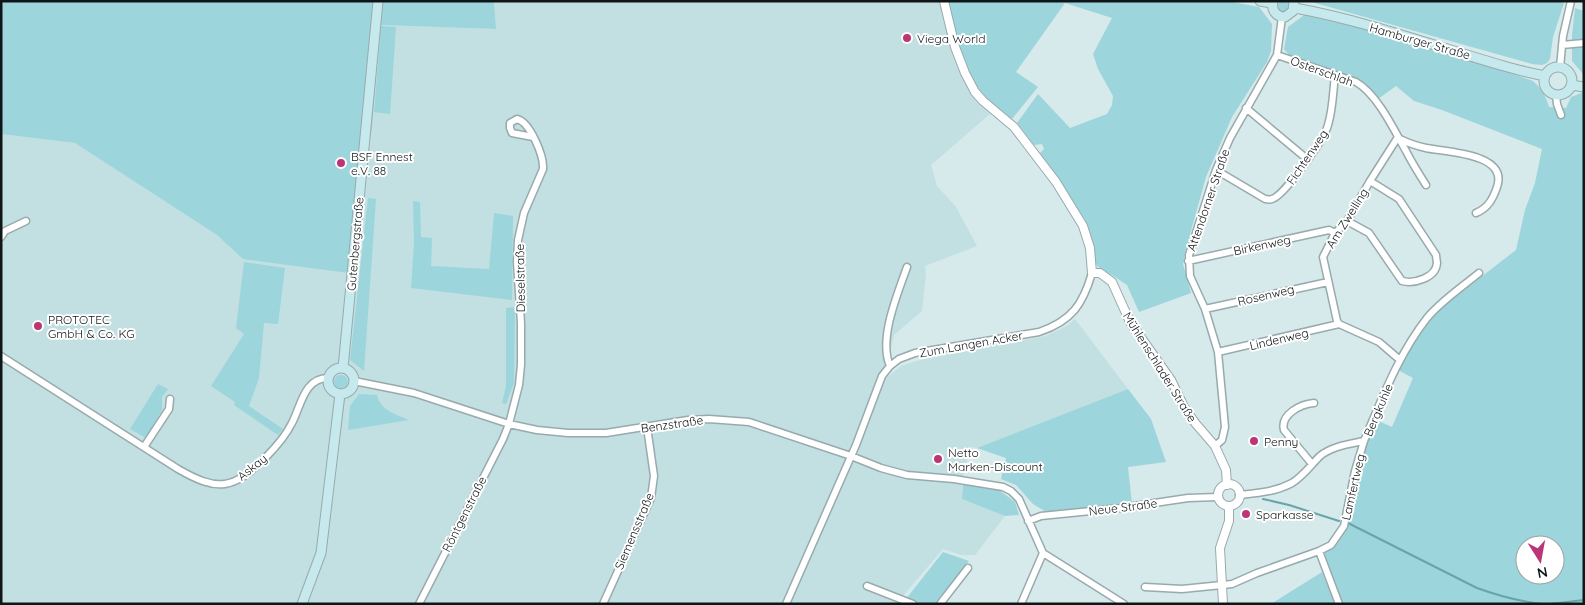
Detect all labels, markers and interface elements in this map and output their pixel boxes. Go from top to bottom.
street label: Hamburger Straße [1368,19,1472,63]
place label: Viega World [917,31,985,46]
marker: Viega World [901,32,913,44]
street label: Osterschlah [1289,53,1355,89]
street label: Fichtenweg [1283,127,1331,187]
street label: Attendorner Straße [1184,147,1233,253]
place label: BSF Ennest e.V. 88 [351,149,413,178]
marker: BSF Ennest e.V. 88 [335,157,347,169]
street label: Am Zweiling [1323,185,1371,251]
street label: Gutenbergstraße [343,196,367,292]
street label: Birkenweg [1232,232,1292,258]
street label: Dieselstraße [512,243,528,312]
street label: Rosenweg [1236,281,1296,309]
street label: Mühlenschlader Straße [1120,309,1200,425]
place label: PROTOTEC GmbH & Co. KG [48,312,135,341]
marker: PROTOTEC GmbH & Co. KG [32,320,44,332]
street label: Lindenweg [1248,325,1310,353]
street label: Zum Langen Acker [918,327,1024,361]
street label: Bergkuhle [1360,381,1396,439]
street label: Benzstraße [640,412,704,436]
place label: Penny [1264,434,1298,449]
marker: Penny [1248,435,1260,447]
place label: Netto Marken-Discount [948,445,1043,474]
street label: Askay [234,451,270,483]
street label: Lamfertweg [1338,452,1368,522]
marker: Netto Marken-Discount [932,453,944,465]
street label: Röntgenstraße [439,474,490,554]
street label: Siemensstraße [611,490,657,572]
street label: Neue Straße [1088,495,1158,519]
place label: Sparkasse [1256,507,1314,522]
marker: Sparkasse [1240,508,1252,520]
north arrow [1515,535,1565,585]
text: N [1536,563,1549,583]

